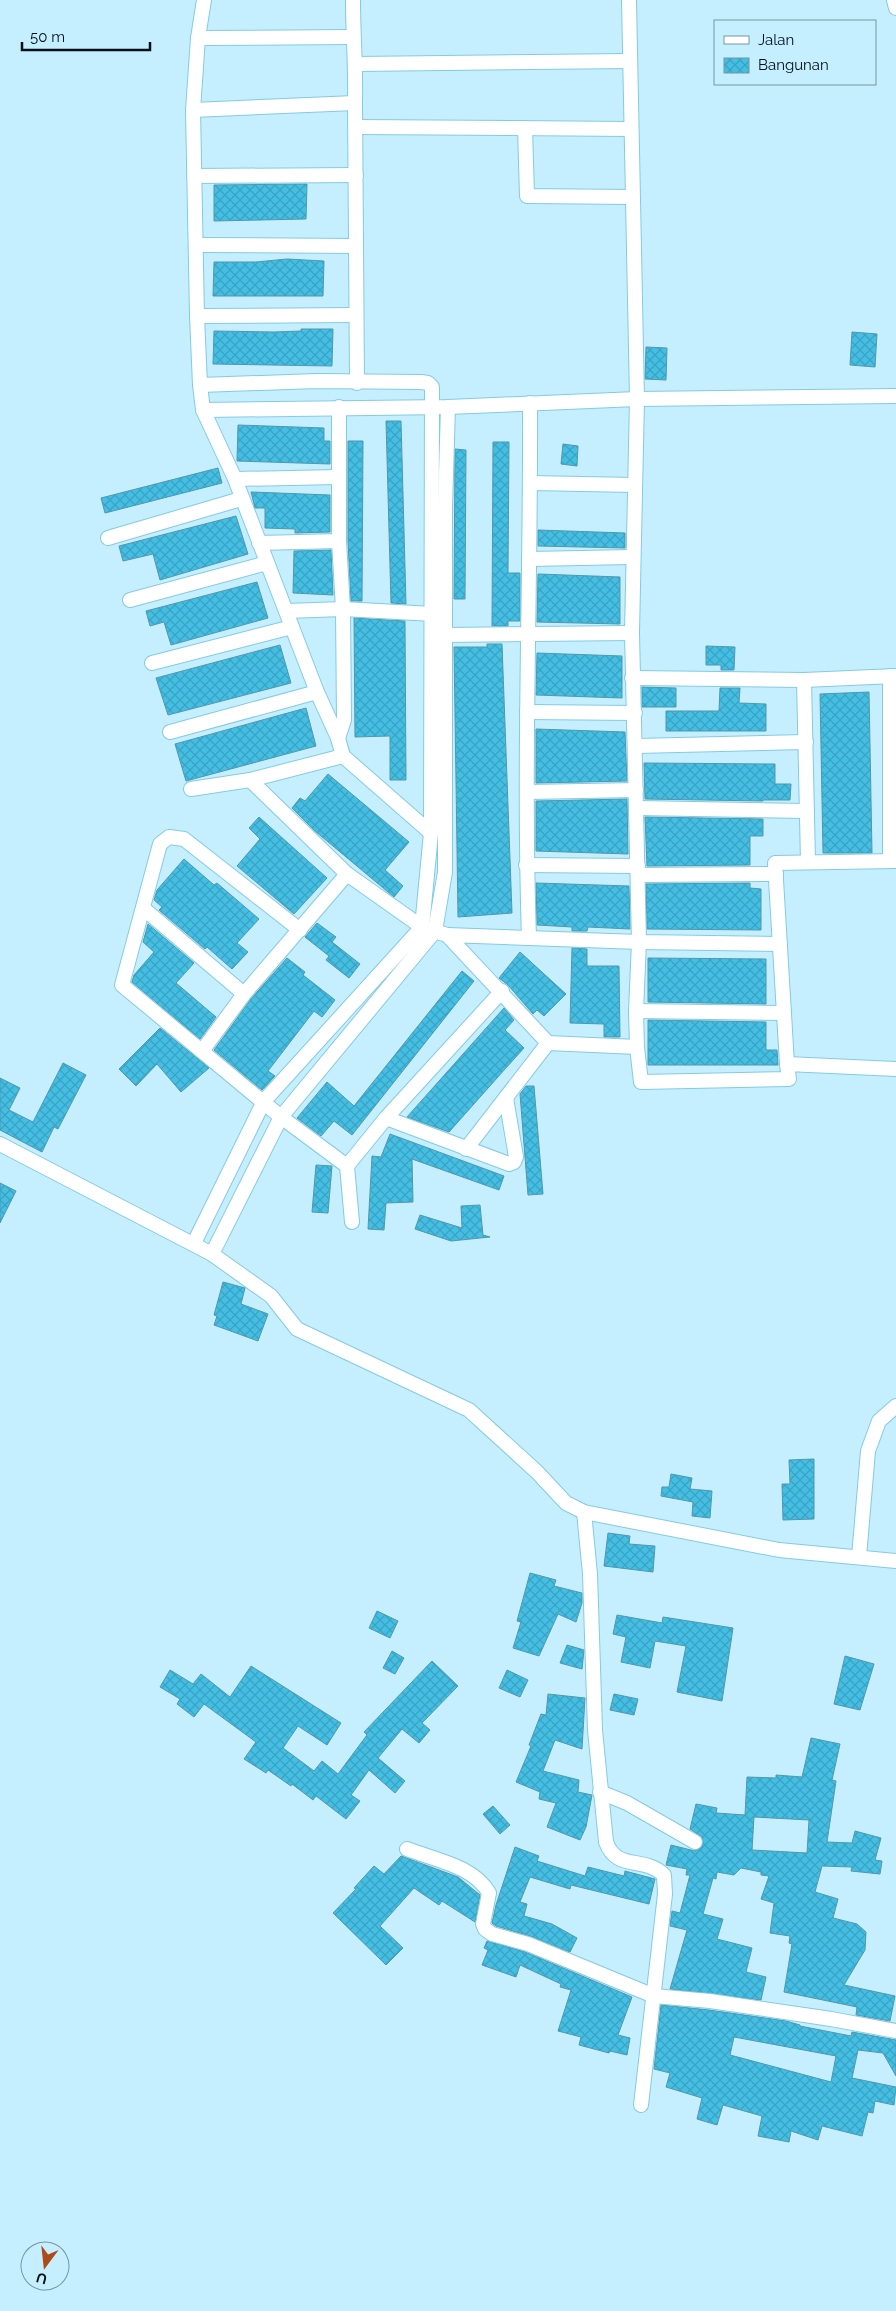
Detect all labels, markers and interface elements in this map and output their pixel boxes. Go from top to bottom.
scale bar [22,20,150,52]
legend [714,20,876,85]
text: 50 m [30,28,65,46]
text: Jalan [758,31,794,49]
text: Bangunan [758,56,829,74]
north arrow [20,2241,70,2291]
text: U [34,2269,49,2288]

